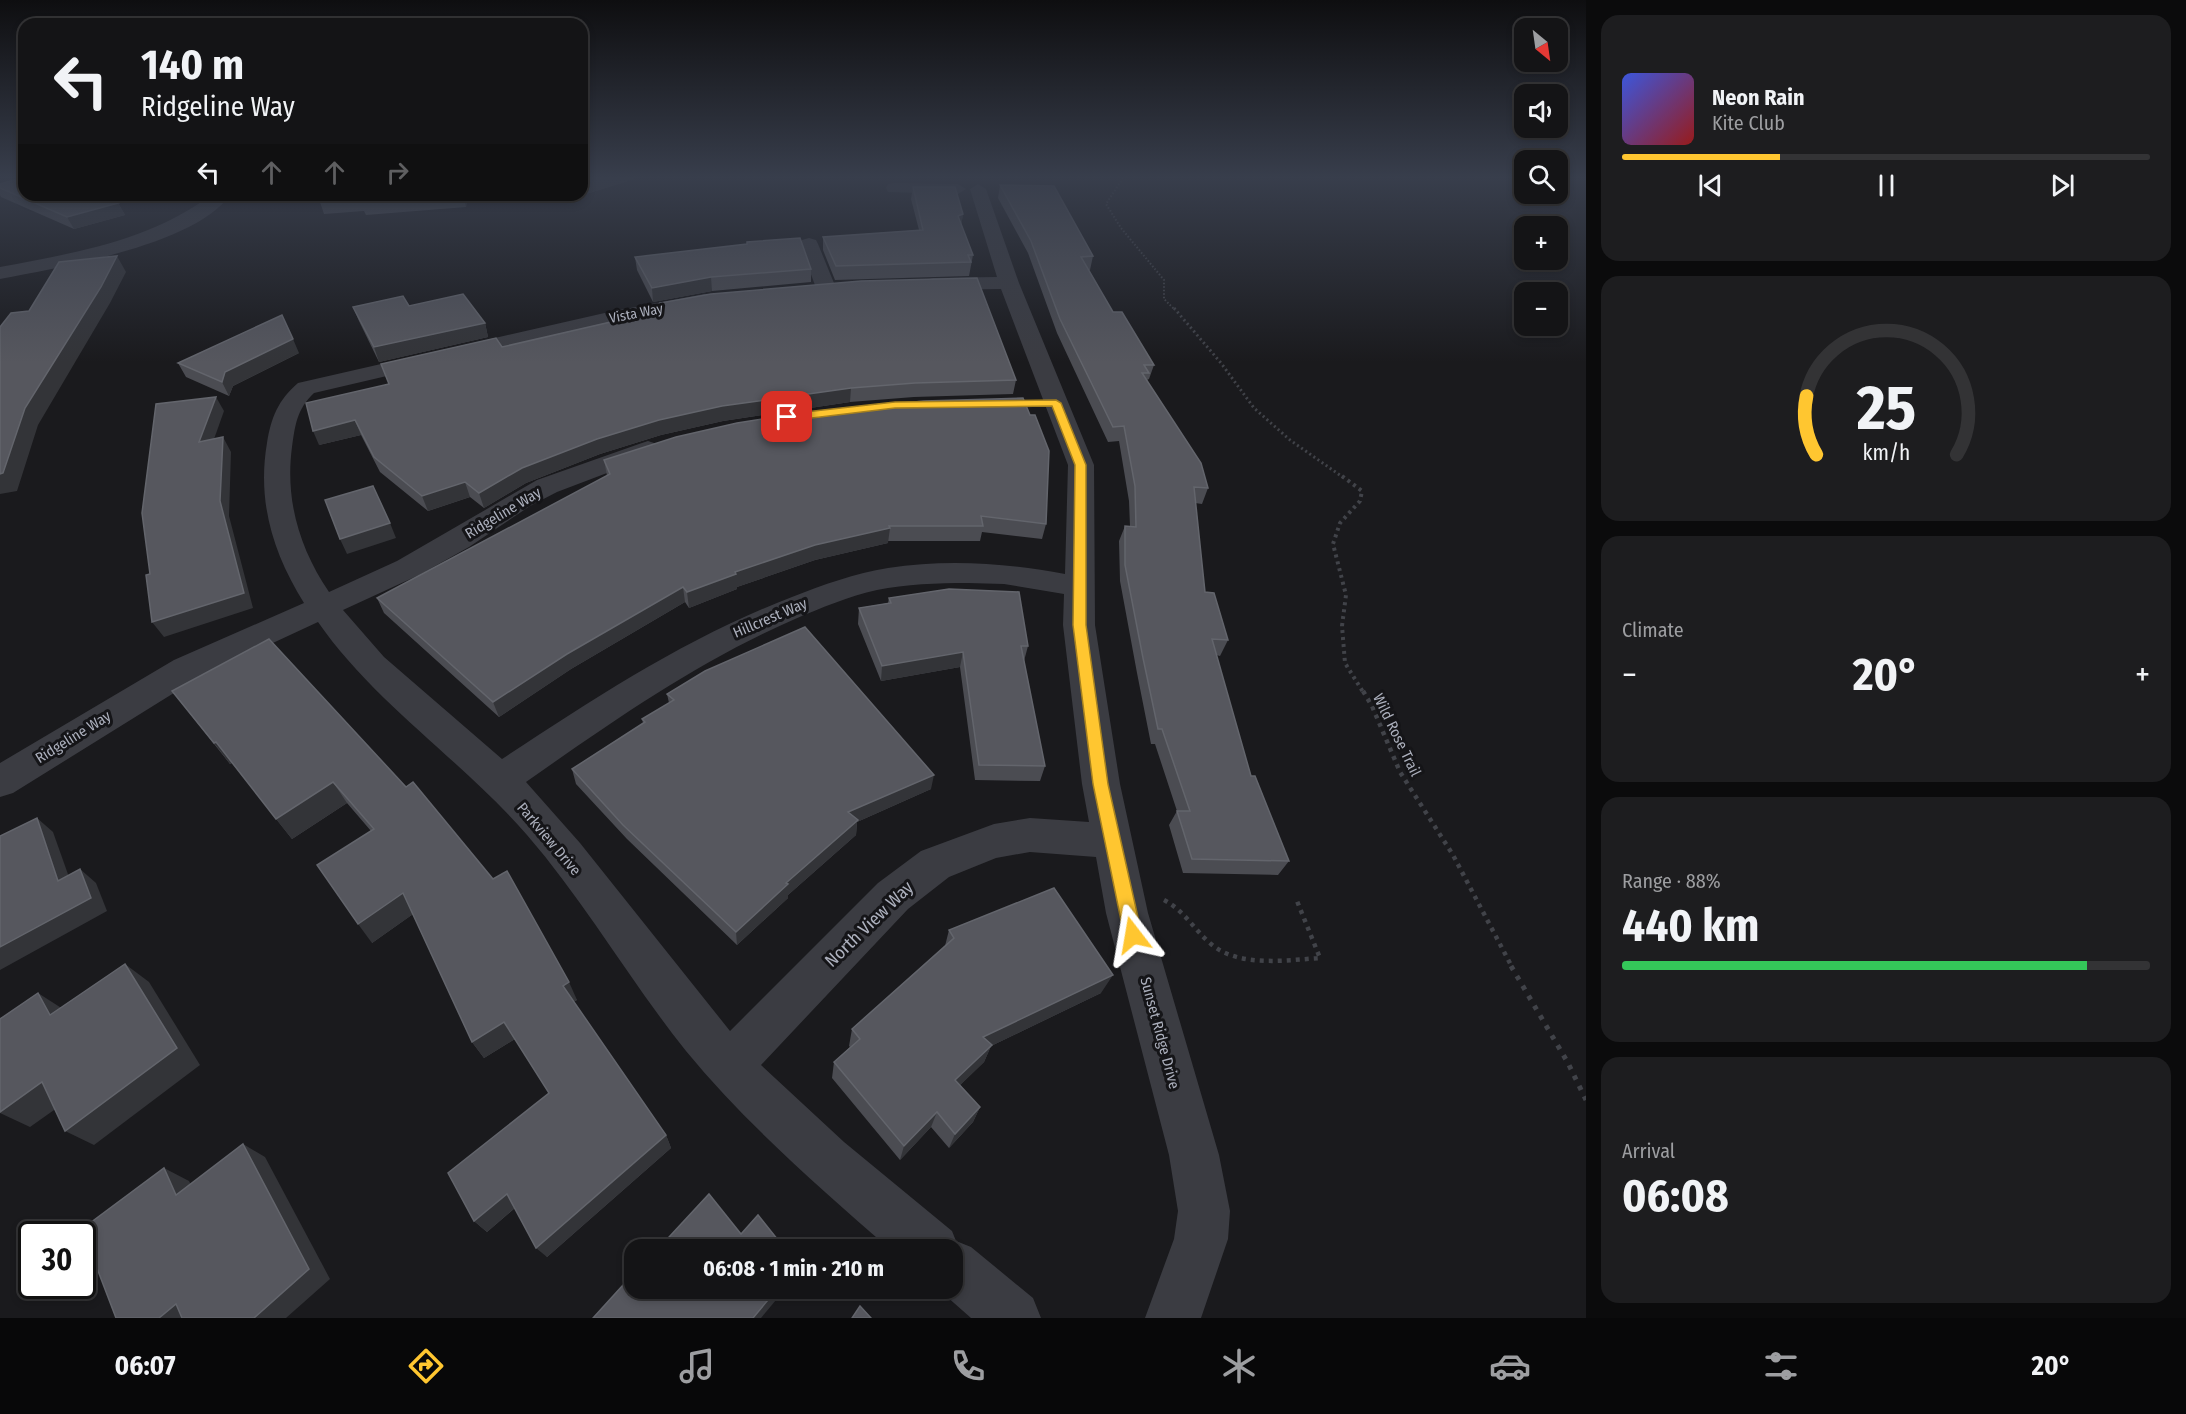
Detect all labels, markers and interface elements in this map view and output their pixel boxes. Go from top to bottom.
north arrow [1514,18,1568,72]
map controls [1514,18,1568,336]
text: 140 m [141,40,244,90]
icon: left [42,42,120,120]
button: sound [1514,84,1568,138]
text: Neon Rain [1712,84,1805,111]
text: Ridgeline Way [141,91,295,123]
text: Kite Club [1712,111,1785,135]
button: search [1514,150,1568,204]
icon: left [192,156,225,189]
icon: ahead [255,156,288,189]
icon: ahead [318,156,351,189]
icon: right [381,156,414,189]
icon: previous [1694,169,1727,202]
icon: pause [1870,169,1903,202]
icon: next [2046,169,2079,202]
button: + [1514,216,1568,270]
button: − [1514,282,1568,336]
street label: Vista Way [608,300,665,327]
text: 25 [1855,372,1916,447]
pin [761,391,812,442]
icon: arrive [770,400,803,433]
text: km/h [1862,441,1910,467]
street label: Ridgeline Way [462,483,544,543]
street label: Hillcrest Way [730,594,810,642]
text: Climate [1622,618,1684,642]
text: 20° [1853,648,1919,702]
text: − [1622,655,1637,695]
text: + [2135,655,2150,695]
street label: Wild Rose Trail [1369,691,1425,779]
street label: Ridgeline Way [32,707,114,767]
street label: Parkview Drive [513,799,585,879]
text: Range · 88% [1622,869,1721,893]
street label: North View Way [820,876,918,972]
text: 440 km [1622,899,1759,953]
position arrow [1101,903,1165,967]
street label: Sunset Ridge Drive [1136,975,1184,1091]
text: Arrival [1622,1139,1675,1163]
text: 06:08 [1622,1169,1729,1223]
speed limit sign: 30 [18,1221,96,1299]
text: 06:08 · 1 min · 210 m [703,1255,884,1282]
icon: directions [405,1345,447,1387]
icon: music [676,1345,718,1387]
icon: phone [947,1345,989,1387]
icon: climate [1218,1345,1260,1387]
icon: car [1489,1345,1531,1387]
icon: filters [1760,1345,1802,1387]
text: 06:07 [115,1350,175,1382]
text: 20° [2031,1350,2071,1382]

